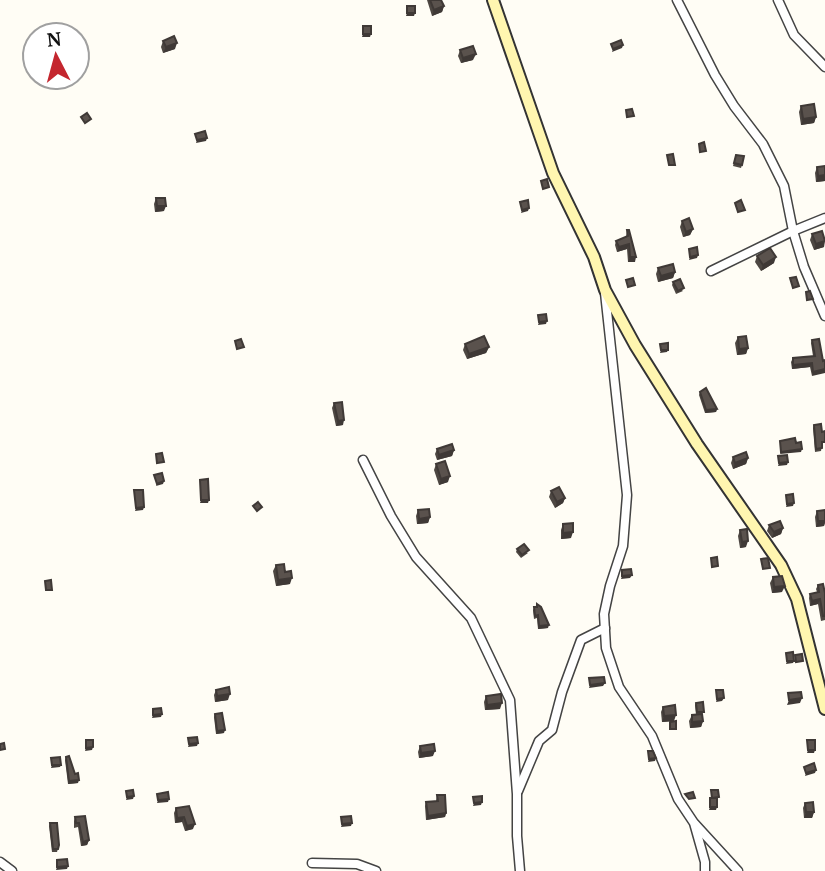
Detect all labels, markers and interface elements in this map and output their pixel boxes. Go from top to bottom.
north arrow [21,21,91,91]
text: N [46,25,63,52]

